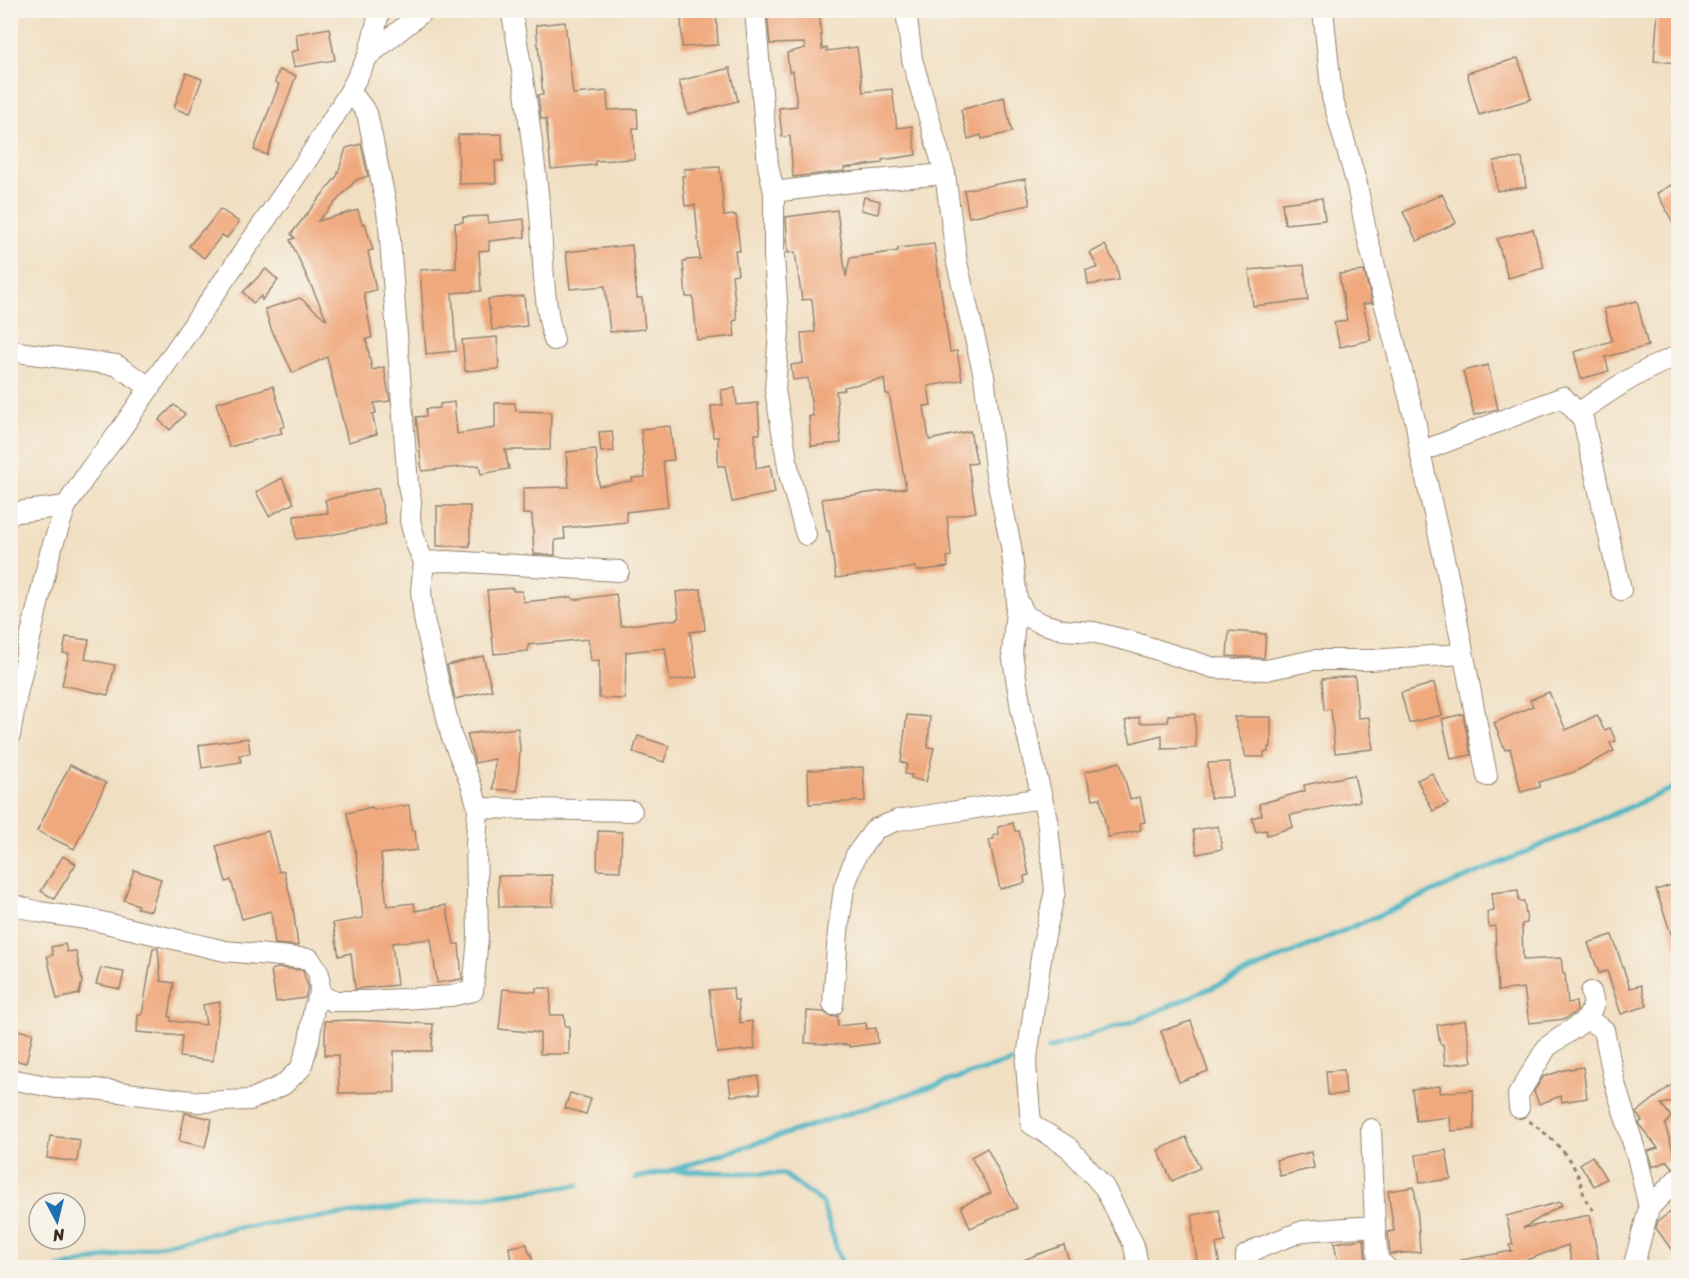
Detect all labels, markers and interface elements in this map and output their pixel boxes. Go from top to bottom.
north arrow [27,1191,87,1251]
text: N [51,1220,67,1251]

